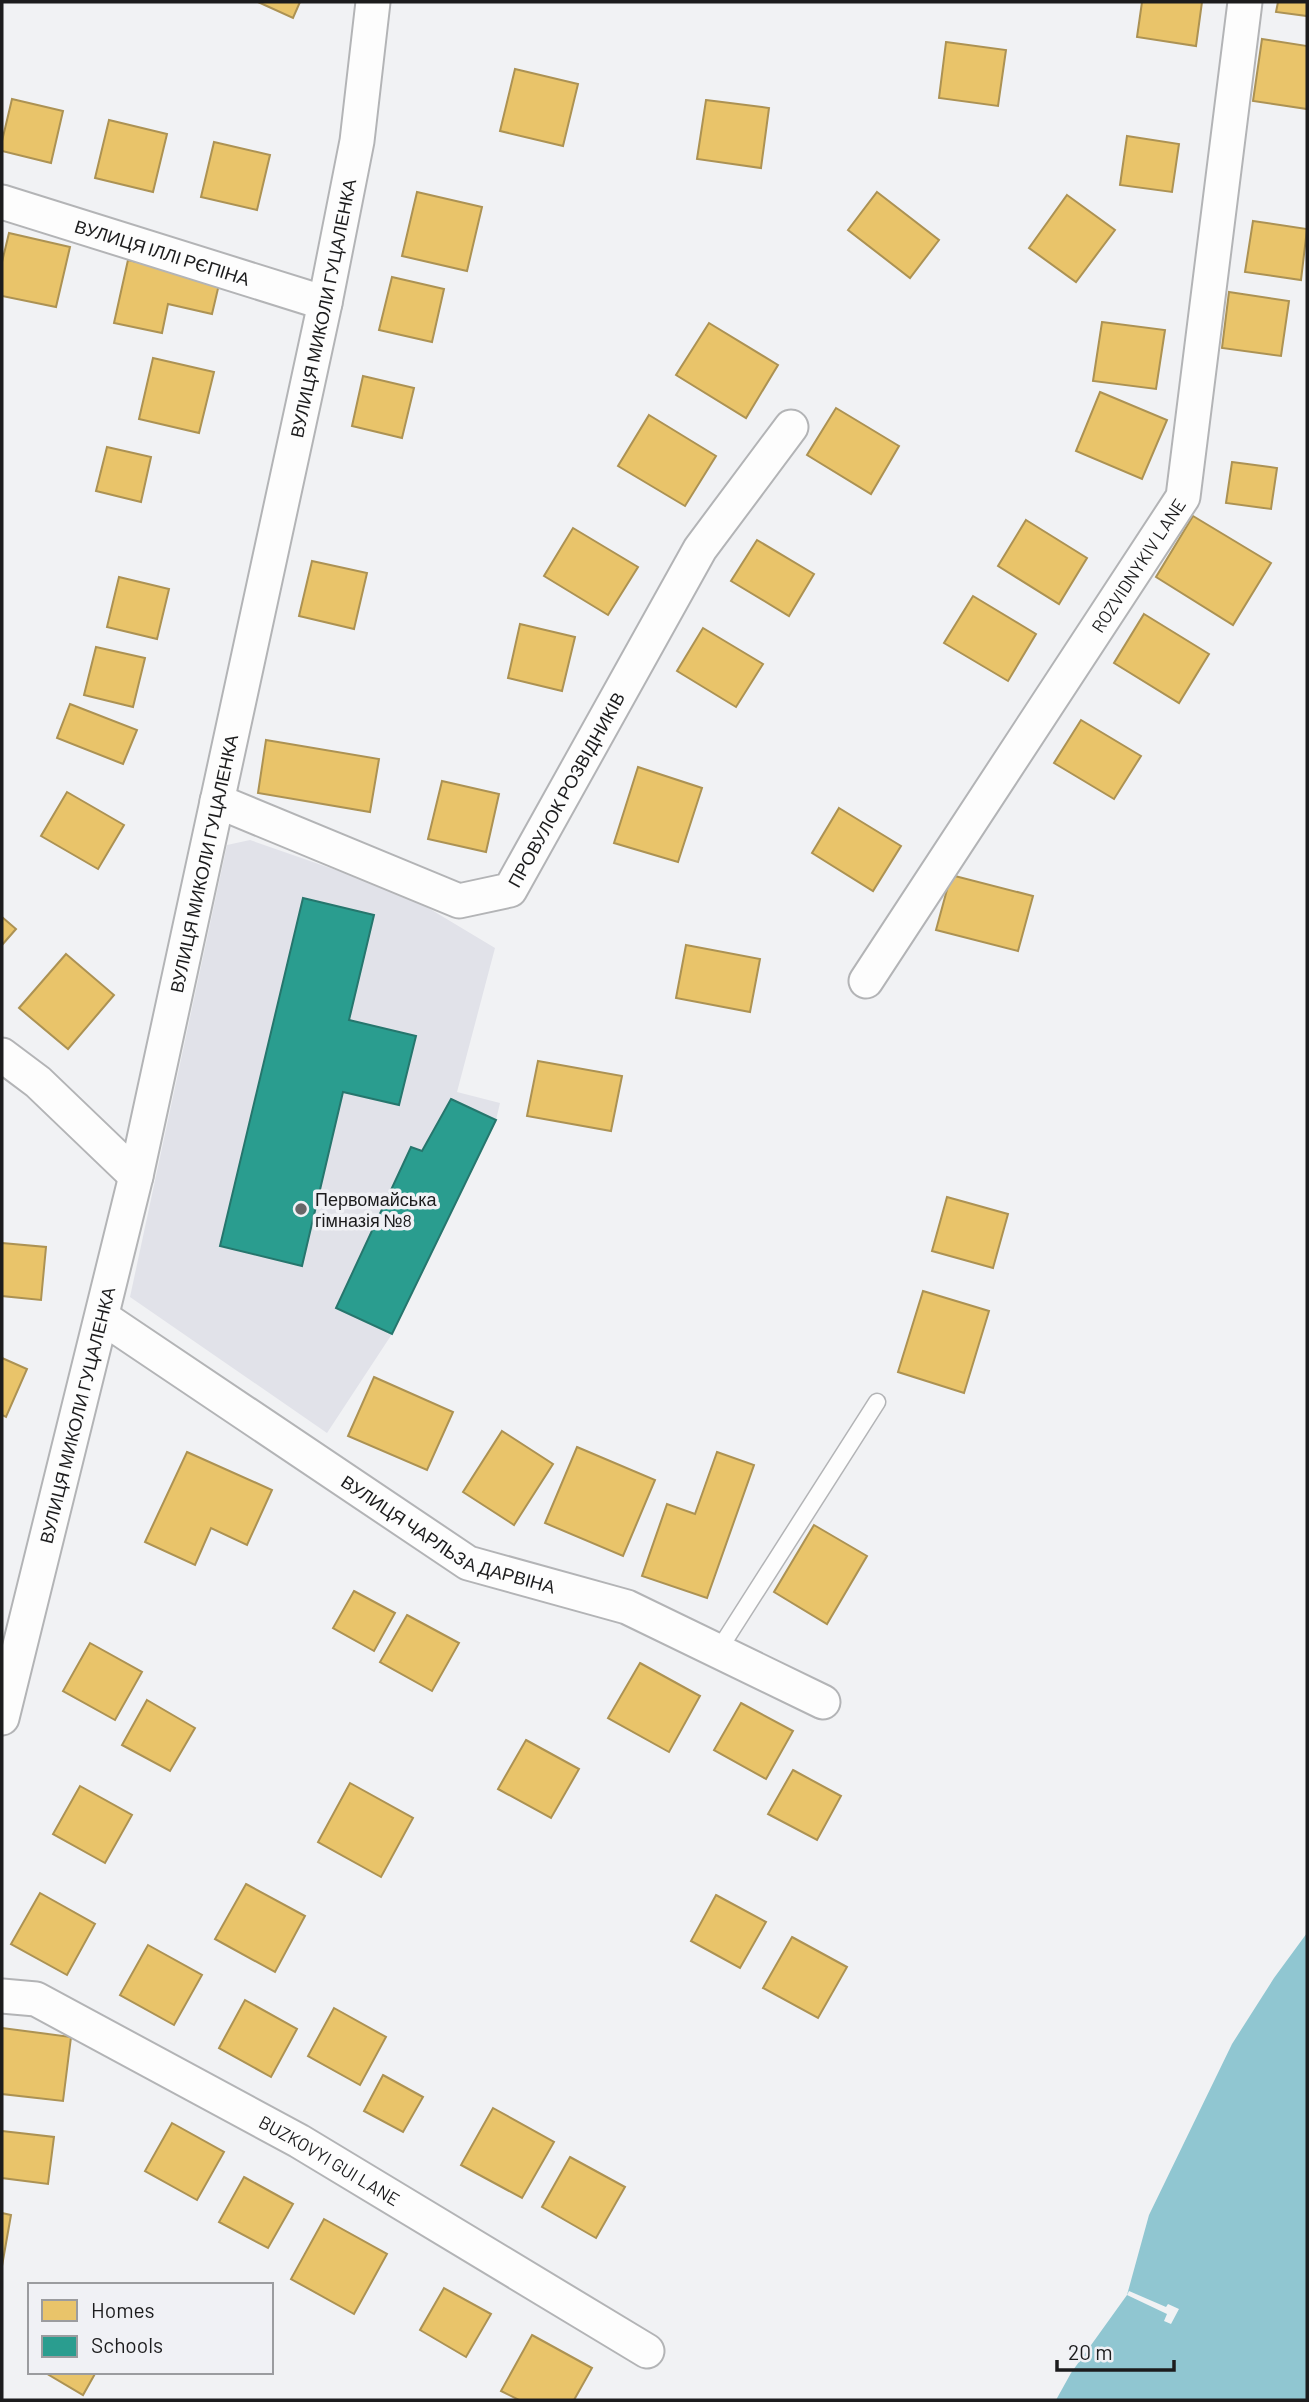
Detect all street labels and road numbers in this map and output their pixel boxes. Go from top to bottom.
street label: ВУЛИЦЯ МИКОЛИ ГУЦАЛЕНКА [285,177,360,440]
street label: ВУЛИЦЯ ІЛЛІ РЄПІНА [72,214,253,290]
street label: ROZVIDNYKIV LANE [1086,494,1190,636]
street label: ПРОВУЛОК РОЗВІДНИКІВ [503,688,629,891]
street label: ВУЛИЦЯ МИКОЛИ ГУЦАЛЕНКА [165,732,242,995]
street label: ВУЛИЦЯ МИКОЛИ ГУЦАЛЕНКА [35,1285,119,1546]
street label: ВУЛИЦЯ ЧАРЛЬЗА ДАРВІНА [337,1470,558,1598]
street label: BUZKOVYI GUI LANE [255,2111,404,2210]

